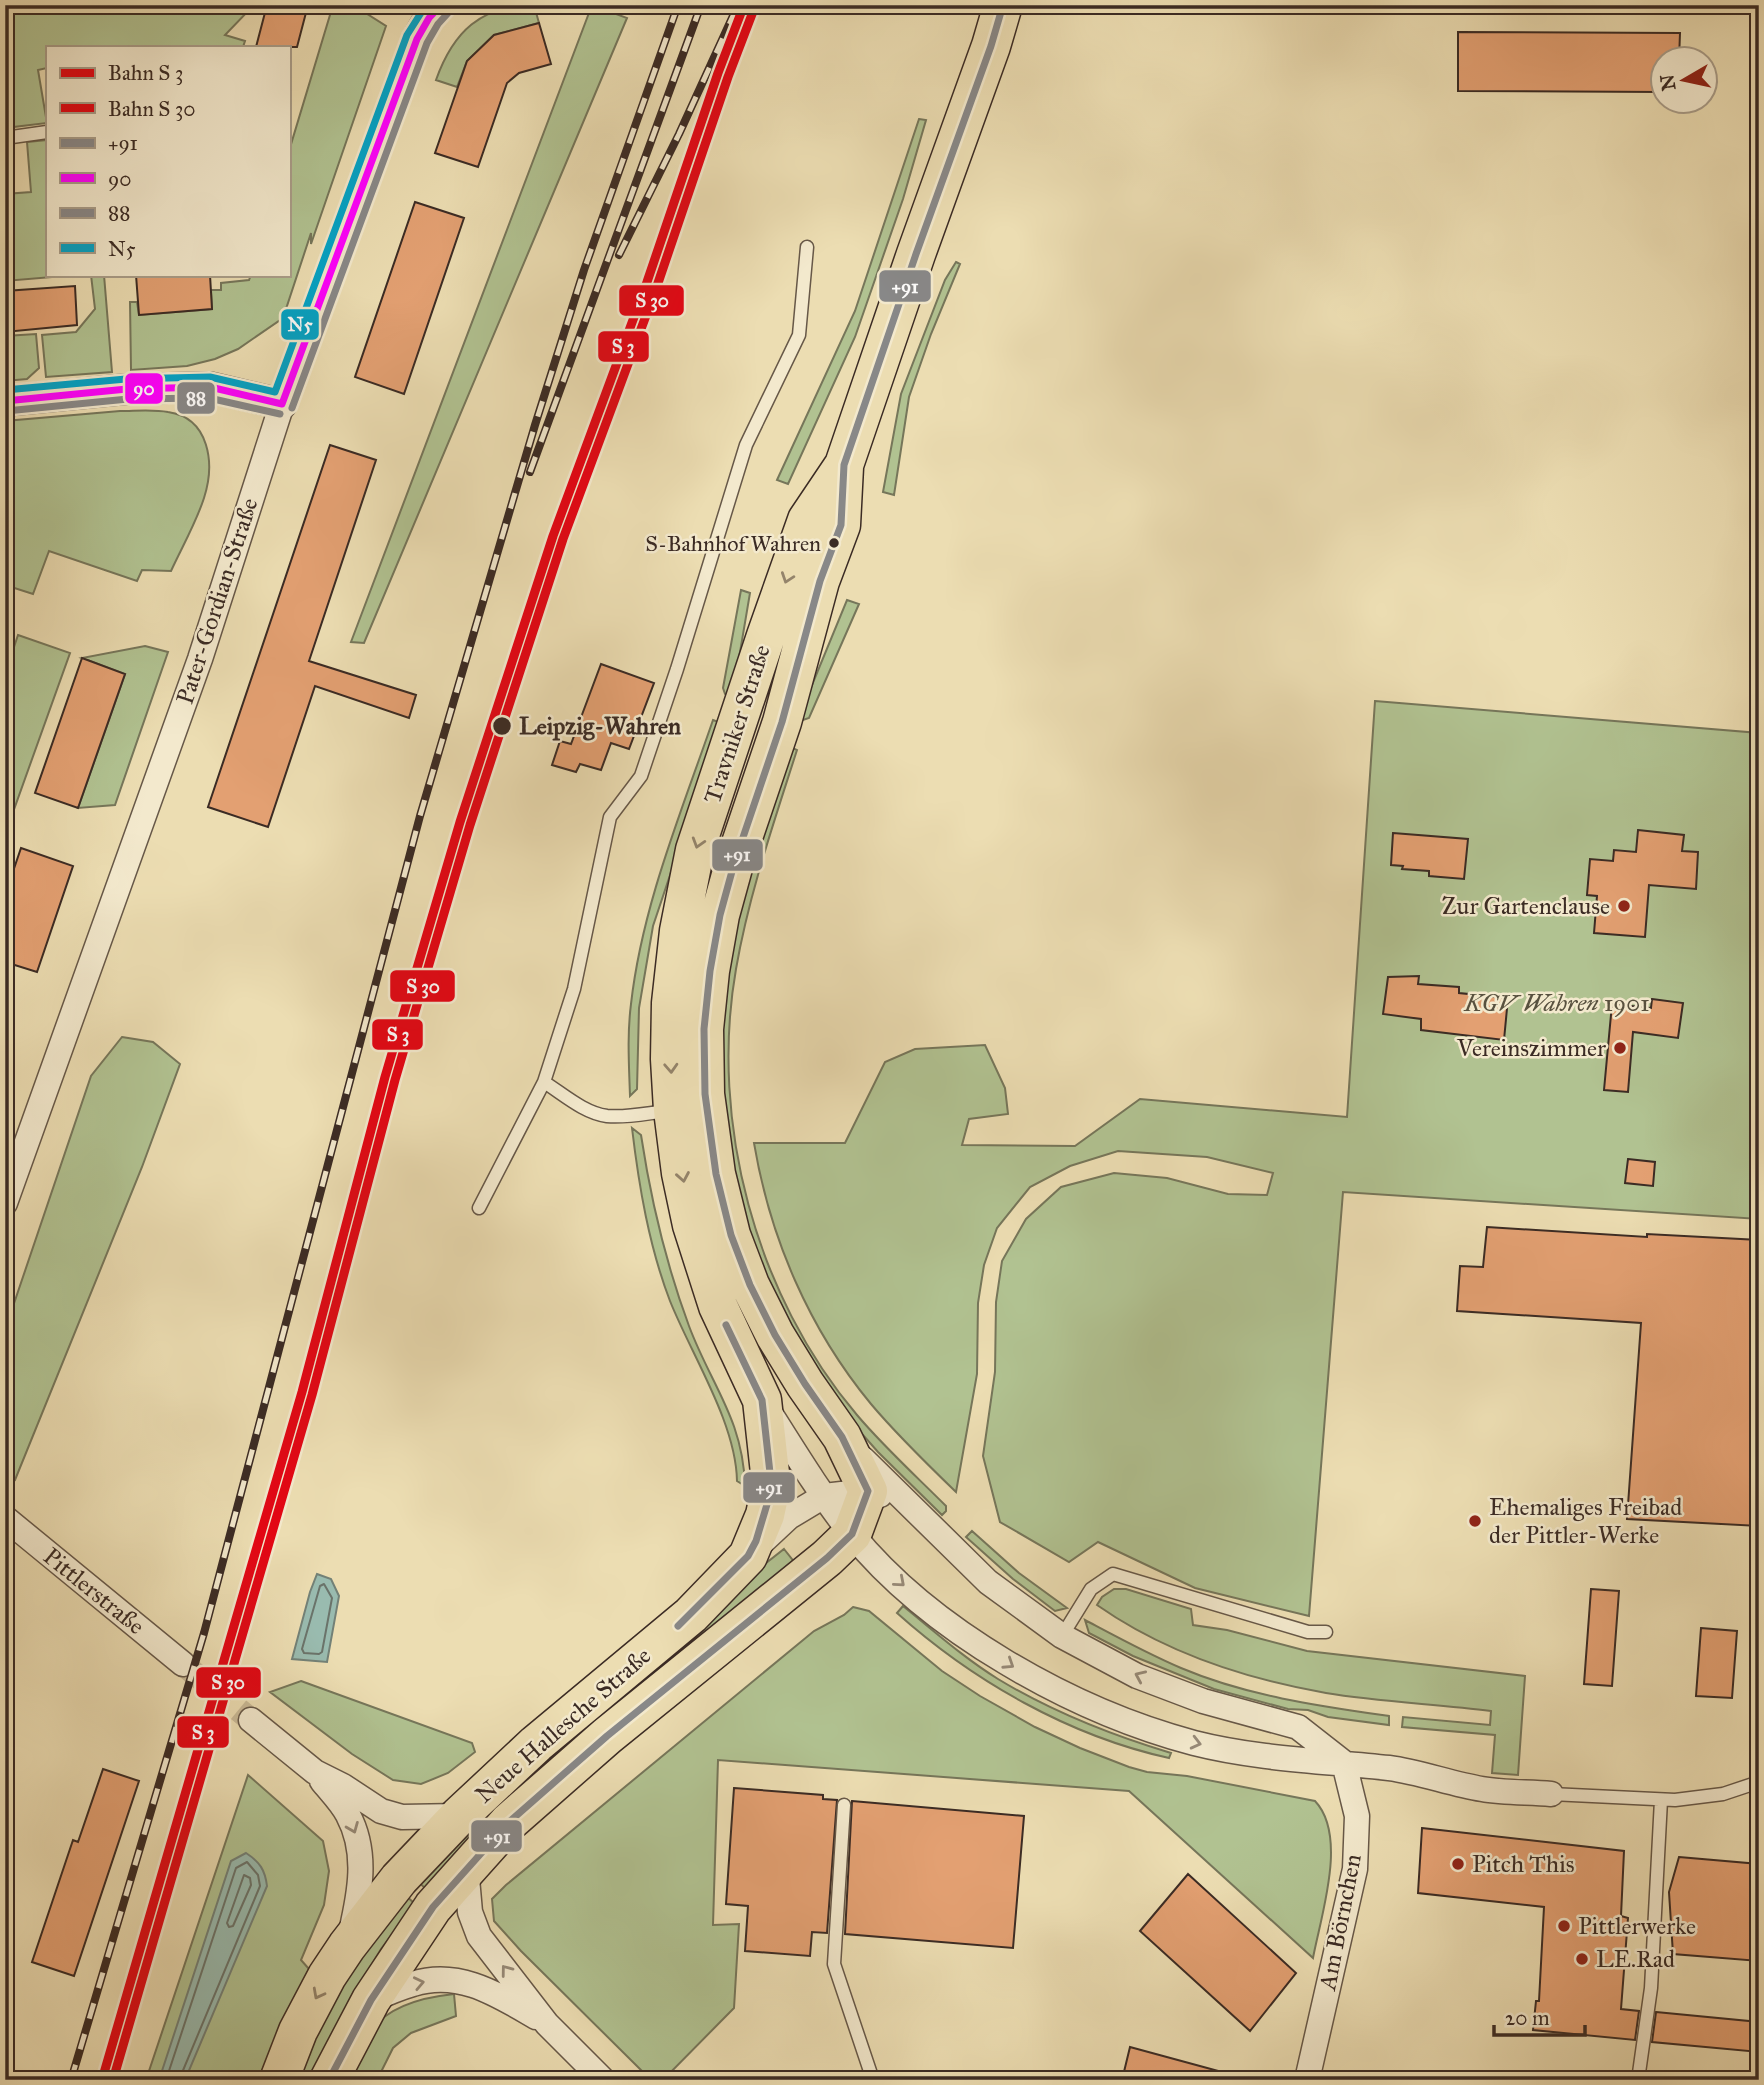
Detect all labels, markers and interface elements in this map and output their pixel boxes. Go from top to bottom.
legend [46,46,290,276]
north arrow [1648,46,1718,116]
text: Bahn S 3 [108,60,183,86]
text: N [1655,73,1680,92]
text: Bahn S 30 [108,96,196,122]
text: +91 [108,130,138,156]
text: 90 [108,166,132,192]
text: 88 [108,200,130,226]
text: N5 [108,236,136,262]
line badge: +91 [878,269,932,303]
text: +91 [891,275,919,299]
line badge: S 30 [618,284,685,317]
text: S 30 [635,289,669,313]
line badge: N5 [280,308,320,341]
text: N5 [288,313,313,336]
line badge: S 3 [597,330,650,363]
text: S 3 [612,335,634,359]
line badge: 90 [124,372,164,405]
text: 90 [133,377,155,401]
line badge: 88 [176,381,216,415]
text: 88 [186,387,206,410]
street label: Pater-Gordian-Straße [170,494,264,708]
place label: S-Bahnhof Wahren [645,530,821,557]
marker: S-Bahnhof Wahren [827,536,841,550]
one-way arrow [781,571,795,584]
street label: Travniker Straße [697,641,777,807]
place label: Leipzig-Wahren [519,711,681,741]
marker: Leipzig-Wahren [491,715,513,737]
one-way arrow [691,837,706,849]
line badge: +91 [711,838,764,872]
text: +91 [723,843,751,867]
place label: Zur Gartenclause [1442,891,1610,921]
marker: Zur Gartenclause [1616,898,1632,914]
line badge: S 30 [389,969,456,1003]
text: S 30 [406,975,440,999]
park label: KGV Wahren 1901 [1463,988,1650,1018]
line badge: S 3 [371,1018,424,1051]
text: S 3 [387,1023,409,1047]
place label: Vereinszimmer [1456,1033,1606,1063]
marker: Vereinszimmer [1612,1040,1628,1056]
one-way arrow [663,1063,678,1074]
one-way arrow [674,1171,689,1183]
line badge: +91 [742,1471,796,1504]
text: +91 [755,1476,783,1500]
place label: Ehemaliges Freibad der Pittler-Werke [1489,1492,1682,1550]
marker: Ehemaliges Freibad der Pittler-Werke [1467,1513,1483,1529]
street label: Pittlerstraße [37,1541,151,1641]
one-way arrow [891,1574,904,1586]
street label: Neue Hallesche Straße [469,1641,657,1809]
one-way arrow [1002,1655,1015,1668]
line badge: S 30 [195,1666,262,1699]
one-way arrow [1135,1670,1147,1684]
text: S 30 [211,1671,245,1695]
line badge: S 3 [176,1715,230,1749]
text: S 3 [192,1721,214,1745]
one-way arrow [1190,1735,1202,1749]
line badge: +91 [470,1819,523,1853]
one-way arrow [345,1821,359,1833]
text: +91 [483,1825,511,1849]
place label: Pitch This [1472,1849,1574,1879]
street label: Am Börnchen [1312,1851,1368,1994]
marker: Pitch This [1450,1856,1466,1872]
place label: Pittlerwerke [1578,1911,1696,1941]
marker: Pittlerwerke [1556,1918,1572,1934]
place label: LE.Rad [1596,1944,1675,1974]
marker: LE.Rad [1574,1951,1590,1967]
one-way arrow [502,1965,515,1977]
one-way arrow [412,1977,424,1992]
one-way arrow [312,1987,326,2000]
scale bar [1494,1994,1586,2038]
text: 20 m [1505,2005,1550,2031]

